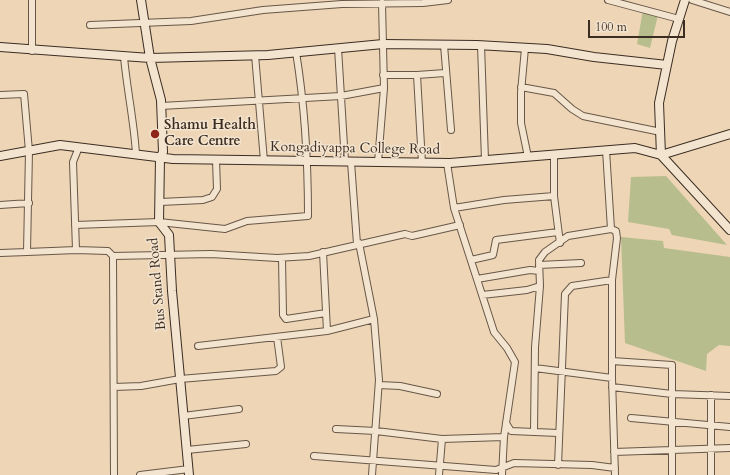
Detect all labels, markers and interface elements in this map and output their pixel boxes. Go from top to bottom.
scale bar [590,12,687,38]
text: 100 m [595,19,627,35]
place label: Shamu Health Care Centre [164,118,256,150]
marker: Shamu Health Care Centre [149,128,161,140]
street label: Kongadiyappa College Road [270,139,440,159]
street label: Bus Stand Road [146,237,170,331]

